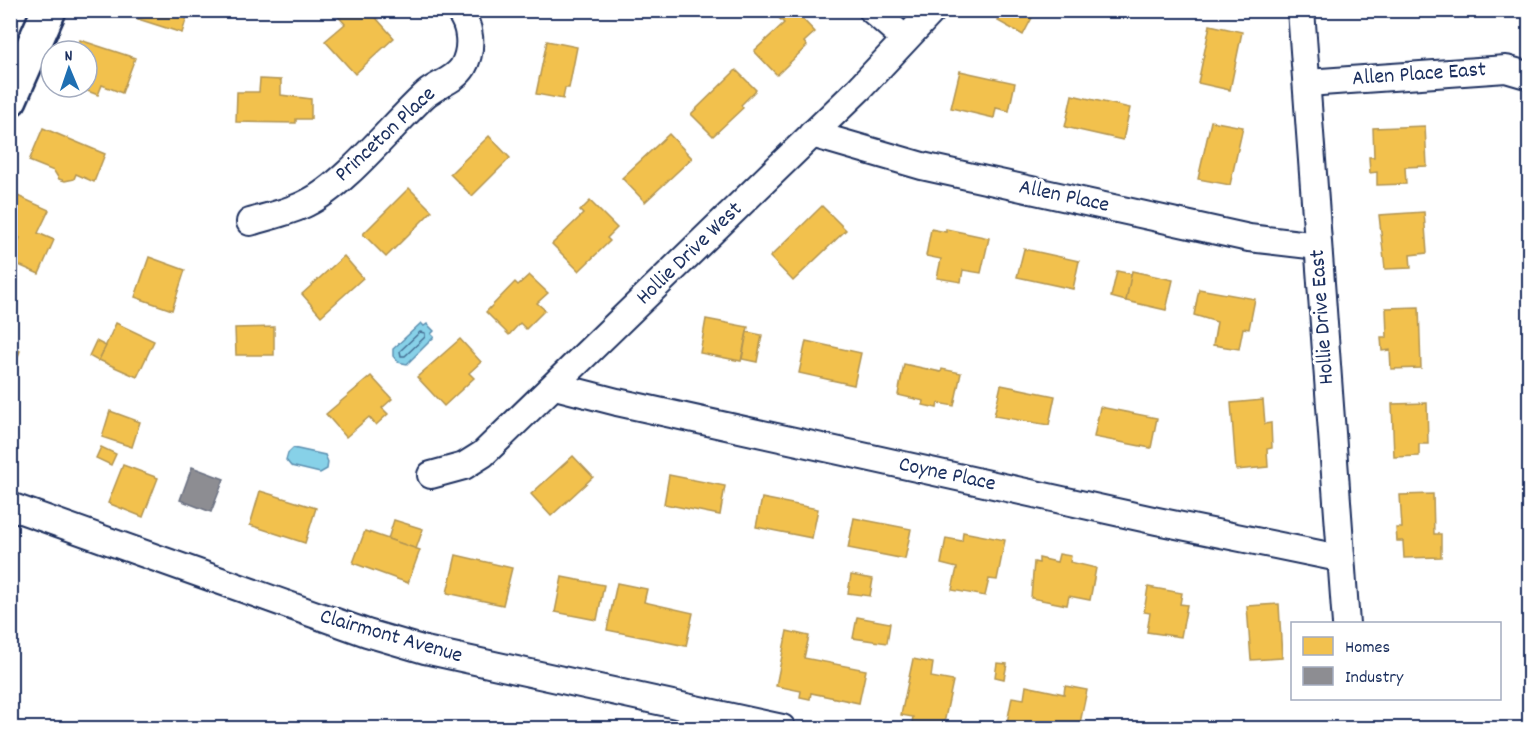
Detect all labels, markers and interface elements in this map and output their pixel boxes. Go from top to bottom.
north arrow [39,39,99,99]
text: N [64,45,73,68]
street label: Allen Place East [1351,55,1487,95]
street label: Princeton Place [329,80,443,190]
street label: Allen Place [1016,172,1112,222]
street label: Hollie Drive West [630,195,750,313]
street label: Hollie Drive East [1303,248,1343,386]
street label: Coyne Place [896,450,998,500]
street label: Clairmont Avenue [316,602,466,672]
legend [1291,622,1501,700]
text: Homes [1345,636,1390,661]
text: Industry [1345,666,1404,691]

